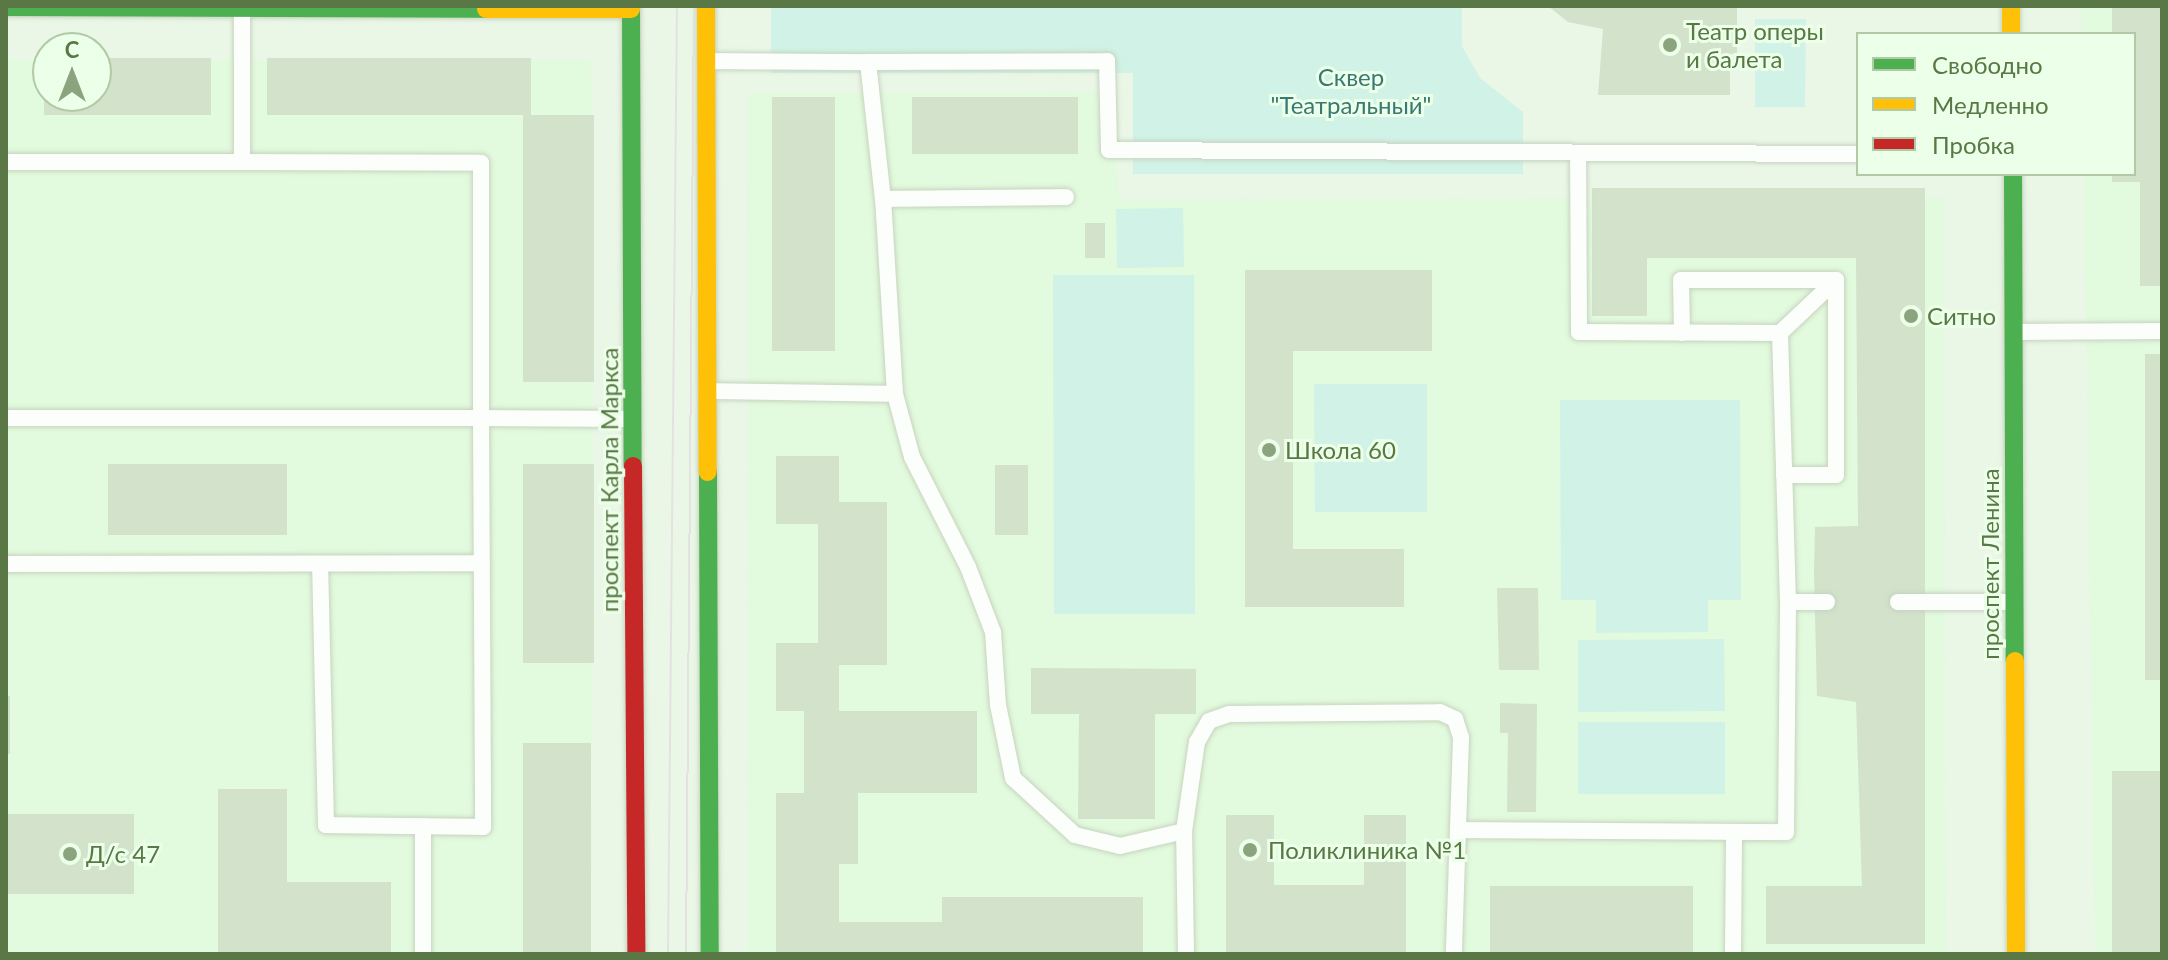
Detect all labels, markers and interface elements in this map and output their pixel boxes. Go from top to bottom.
place label: Театр оперы и балета [1686,17,1824,73]
north arrow [32,32,112,112]
legend [1856,32,2136,176]
text: С [65,36,79,63]
marker: Театр оперы и балета [1661,36,1679,54]
text: Свободно [1932,50,2043,79]
park label: Сквер "Театральный" [1270,63,1432,119]
text: Медленно [1932,90,2049,119]
text: Пробка [1932,130,2015,159]
place label: Ситно [1927,302,1996,330]
marker: Ситно [1902,307,1920,325]
street label: проспект Карла Маркса [595,348,623,612]
place label: Школа 60 [1285,436,1396,464]
marker: Школа 60 [1260,441,1278,459]
street label: проспект Ленина [1976,468,2004,660]
place label: Поликлиника №1 [1268,836,1466,864]
marker: Поликлиника №1 [1239,839,1261,861]
place label: Д/с 47 [86,840,160,868]
marker: Д/с 47 [61,845,79,863]

